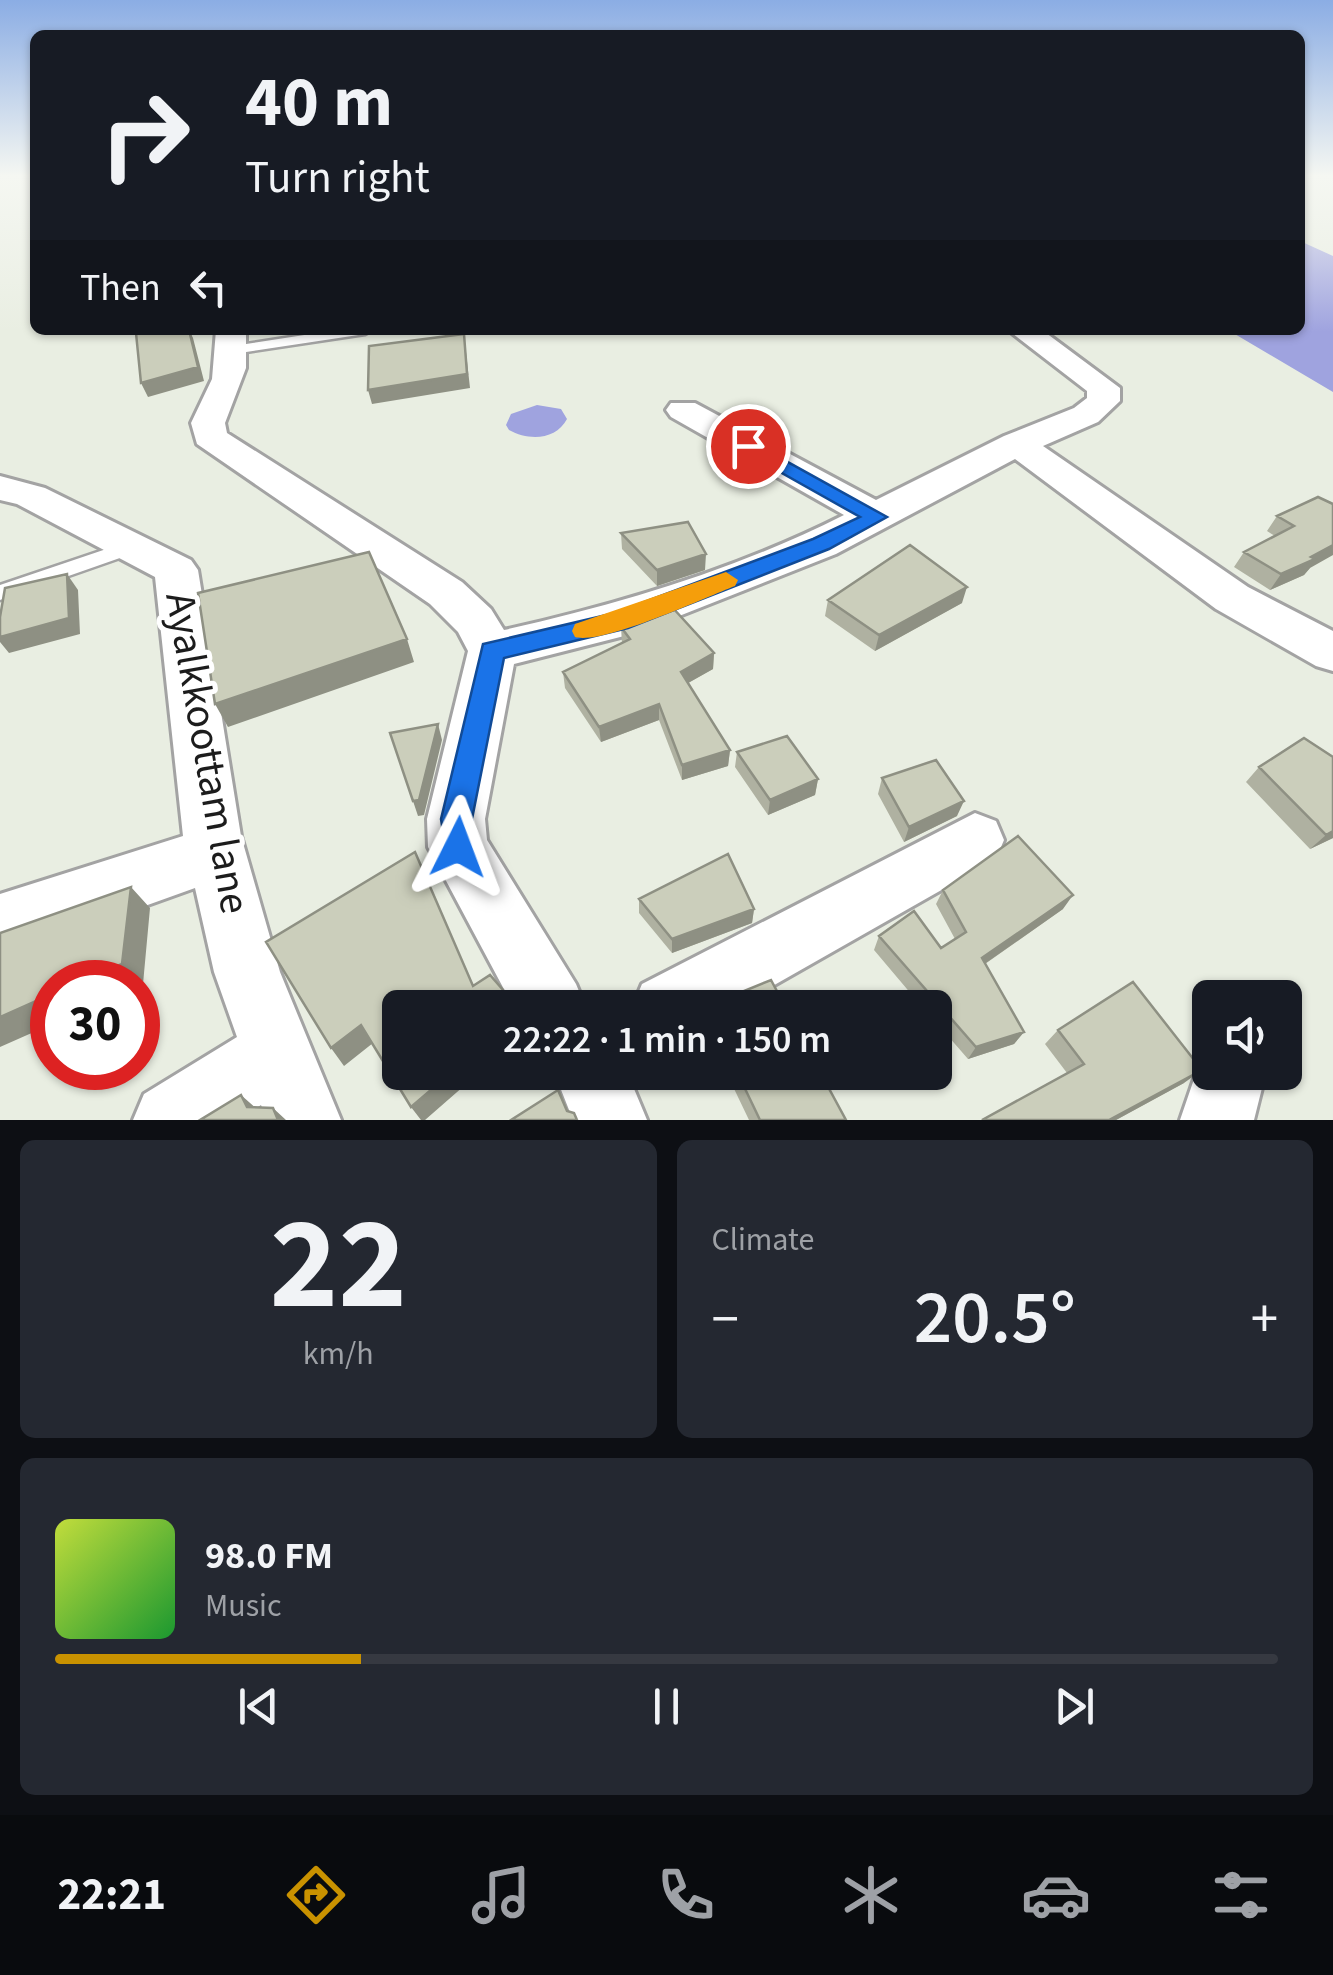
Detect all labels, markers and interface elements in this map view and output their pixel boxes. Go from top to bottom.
text: 40 m [245,53,393,153]
icon: right [80,70,210,200]
text: Turn right [245,146,430,210]
icon: left [181,260,236,315]
text: Then [80,261,161,315]
pin [706,404,791,489]
icon: arrive [721,419,776,474]
street label: Ayalkkoottam lane [149,588,265,918]
position arrow [406,795,510,899]
speed limit sign: 30 [30,960,160,1090]
map controls [1192,980,1302,1090]
button: sound [1192,980,1302,1090]
text: 22:22 · 1 min · 150 m [503,1013,831,1067]
text: 22 [270,1173,407,1358]
text: Climate [712,1217,814,1263]
text: 20.5° [914,1265,1076,1372]
text: − [712,1281,739,1359]
text: + [1251,1281,1278,1359]
text: km/h [303,1331,374,1377]
text: 98.0 FM [205,1529,333,1583]
text: Music [205,1583,282,1629]
icon: previous [231,1679,286,1734]
icon: pause [639,1679,694,1734]
icon: next [1047,1679,1102,1734]
icon: directions [281,1860,351,1930]
icon: music [466,1860,536,1930]
icon: phone [651,1860,721,1930]
icon: climate [836,1860,906,1930]
icon: car [1021,1860,1091,1930]
icon: filters [1206,1860,1276,1930]
text: 22:21 [57,1863,166,1927]

